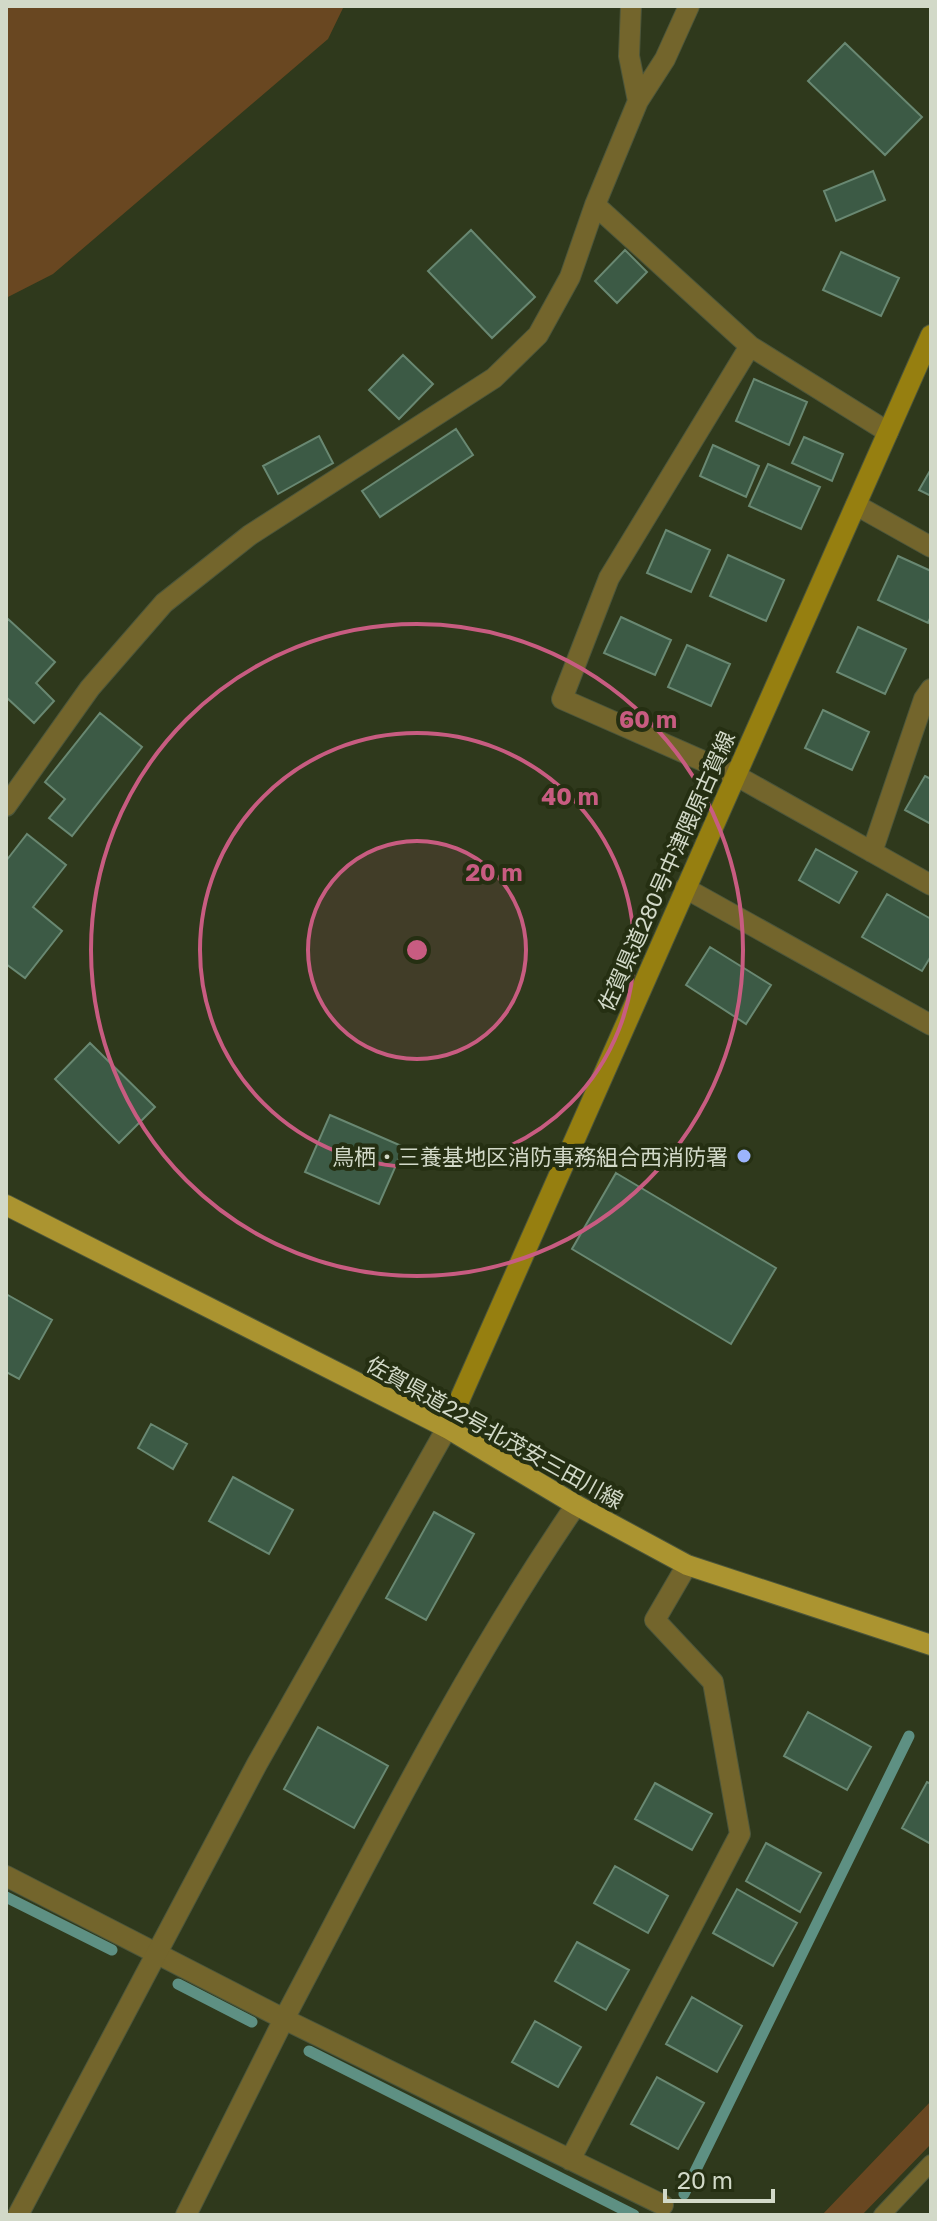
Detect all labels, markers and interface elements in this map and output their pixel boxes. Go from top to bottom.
text: 60 m [619,704,677,733]
street label: 佐賀県道280号中津隈原古賀線 [592,727,740,1015]
text: 40 m [541,781,599,810]
text: 20 m [465,857,523,886]
centre of rings [403,936,431,964]
place label: 鳥栖・三養基地区消防事務組合西消防署 [332,1143,728,1170]
marker: 鳥栖・三養基地区消防事務組合西消防署 [735,1147,753,1165]
street label: 佐賀県道22号北茂安三田川線 [362,1350,628,1514]
scale bar [665,2153,773,2203]
text: 20 m [677,2165,733,2194]

